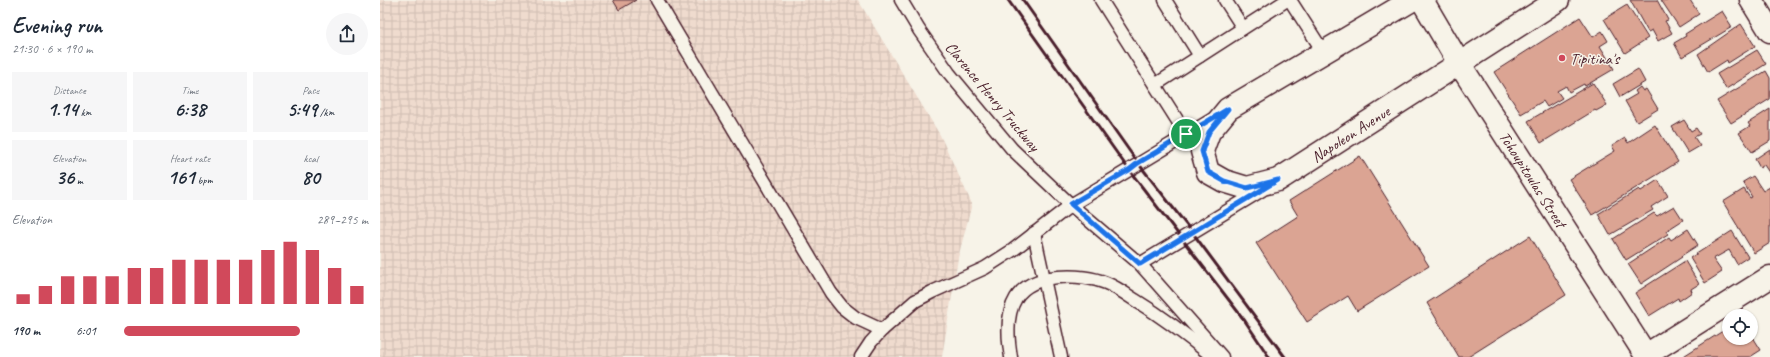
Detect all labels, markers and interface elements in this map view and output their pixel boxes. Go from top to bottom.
text: Evening run [12,12,102,40]
button: share [326,13,368,55]
street label: Clarence Henry Truckway [941,38,1045,157]
text: 21:30 · 6 × 190 m [12,41,93,57]
place label: Tipitina's [1570,49,1621,69]
marker: Tipitina's [1557,53,1567,63]
text: Distance [53,83,86,97]
text: Time [182,83,198,97]
text: Pace [302,83,319,97]
text: 1.14 [47,97,78,122]
text: 6:38 [174,97,206,122]
text: 5:49 [287,97,317,122]
street label: Napoleon Avenue [1308,101,1395,167]
text: km [78,105,92,119]
text: /km [317,105,334,119]
pin [1169,117,1203,151]
icon: arrive [1175,123,1197,145]
street label: Tchoupitoulas Street [1494,128,1572,234]
text: Elevation [52,151,86,165]
text: Heart rate [170,151,210,165]
text: kcal [303,151,318,165]
text: 36 [56,165,74,190]
text: 161 [167,165,195,190]
text: 80 [302,165,320,190]
text: m [74,173,83,187]
text: bpm [195,173,213,187]
text: Elevation [12,212,52,228]
text: 289–295 m [317,212,368,228]
map controls [1722,309,1758,345]
button: locate [1722,309,1758,345]
text: 190 m [12,323,40,339]
text: 6:01 [76,323,96,339]

